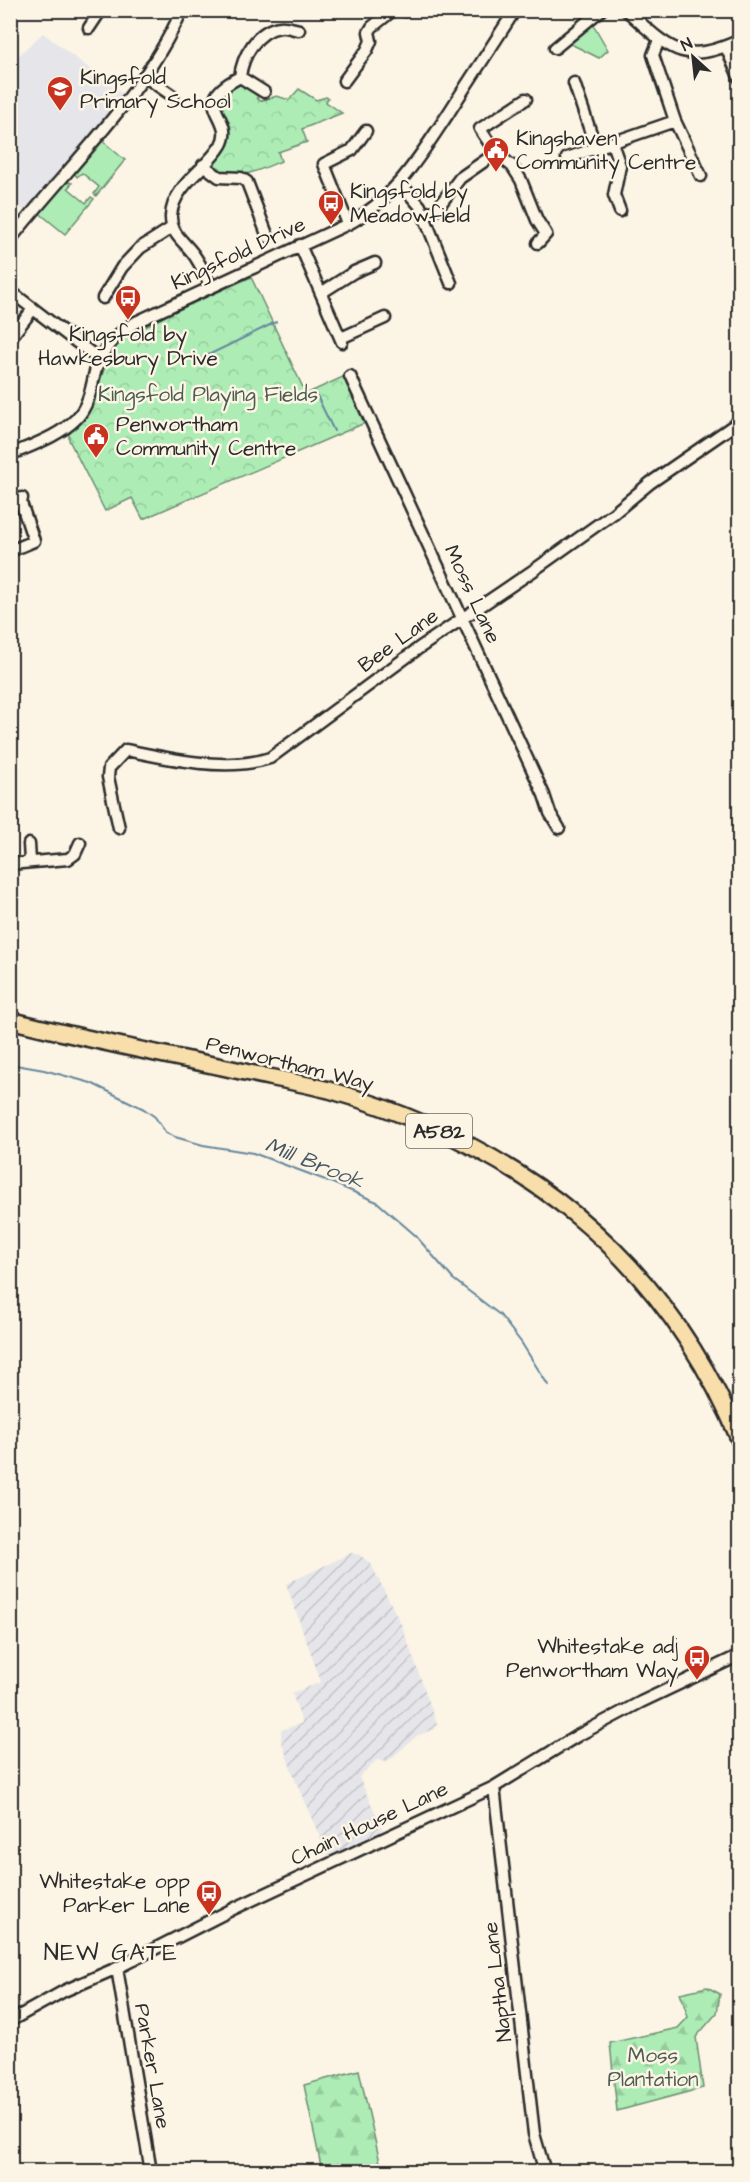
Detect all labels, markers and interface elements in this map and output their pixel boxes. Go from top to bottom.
north arrow [663,27,723,87]
text: N [677,32,696,57]
place label: Kingsfold Primary School [80,63,231,118]
school or university icon: Kingsfold Primary School [45,74,75,112]
place label: Kingshaven Community Centre [516,124,696,179]
public building icon: Kingshaven Community Centre [481,135,511,173]
place label: Kingsfold by Meadowfield [350,177,470,230]
bus stop icon: Kingsfold by Meadowfield [316,188,346,226]
street label: Kingsfold Drive [166,210,311,299]
bus stop icon: Kingsfold by Hawkesbury Drive [113,283,143,321]
place label: Kingsfold by Hawkesbury Drive [38,320,218,375]
park label: Kingsfold Playing Fields [98,380,318,411]
place label: Penwortham Community Centre [116,410,296,465]
public building icon: Penwortham Community Centre [81,421,111,459]
street label: Moss Lane [437,540,508,648]
street label: Bee Lane [352,601,444,680]
street label: Penwortham Way [202,1029,377,1100]
road number: A582 [406,1114,472,1148]
water label: Mill Brook [261,1130,369,1197]
place label: Whitestake adj Penwortham Way [506,1632,678,1687]
bus stop icon: Whitestake adj Penwortham Way [682,1643,712,1681]
street label: Chain House Lane [286,1774,453,1873]
place label: Whitestake opp Parker Lane [39,1867,190,1920]
bus stop icon: Whitestake opp Parker Lane [194,1878,224,1916]
street label: Naptha Lane [476,1920,520,2044]
district label: NEW GATE [44,1936,178,1970]
street label: Parker Lane [127,2001,178,2131]
park label: Moss Plantation [607,2041,699,2094]

